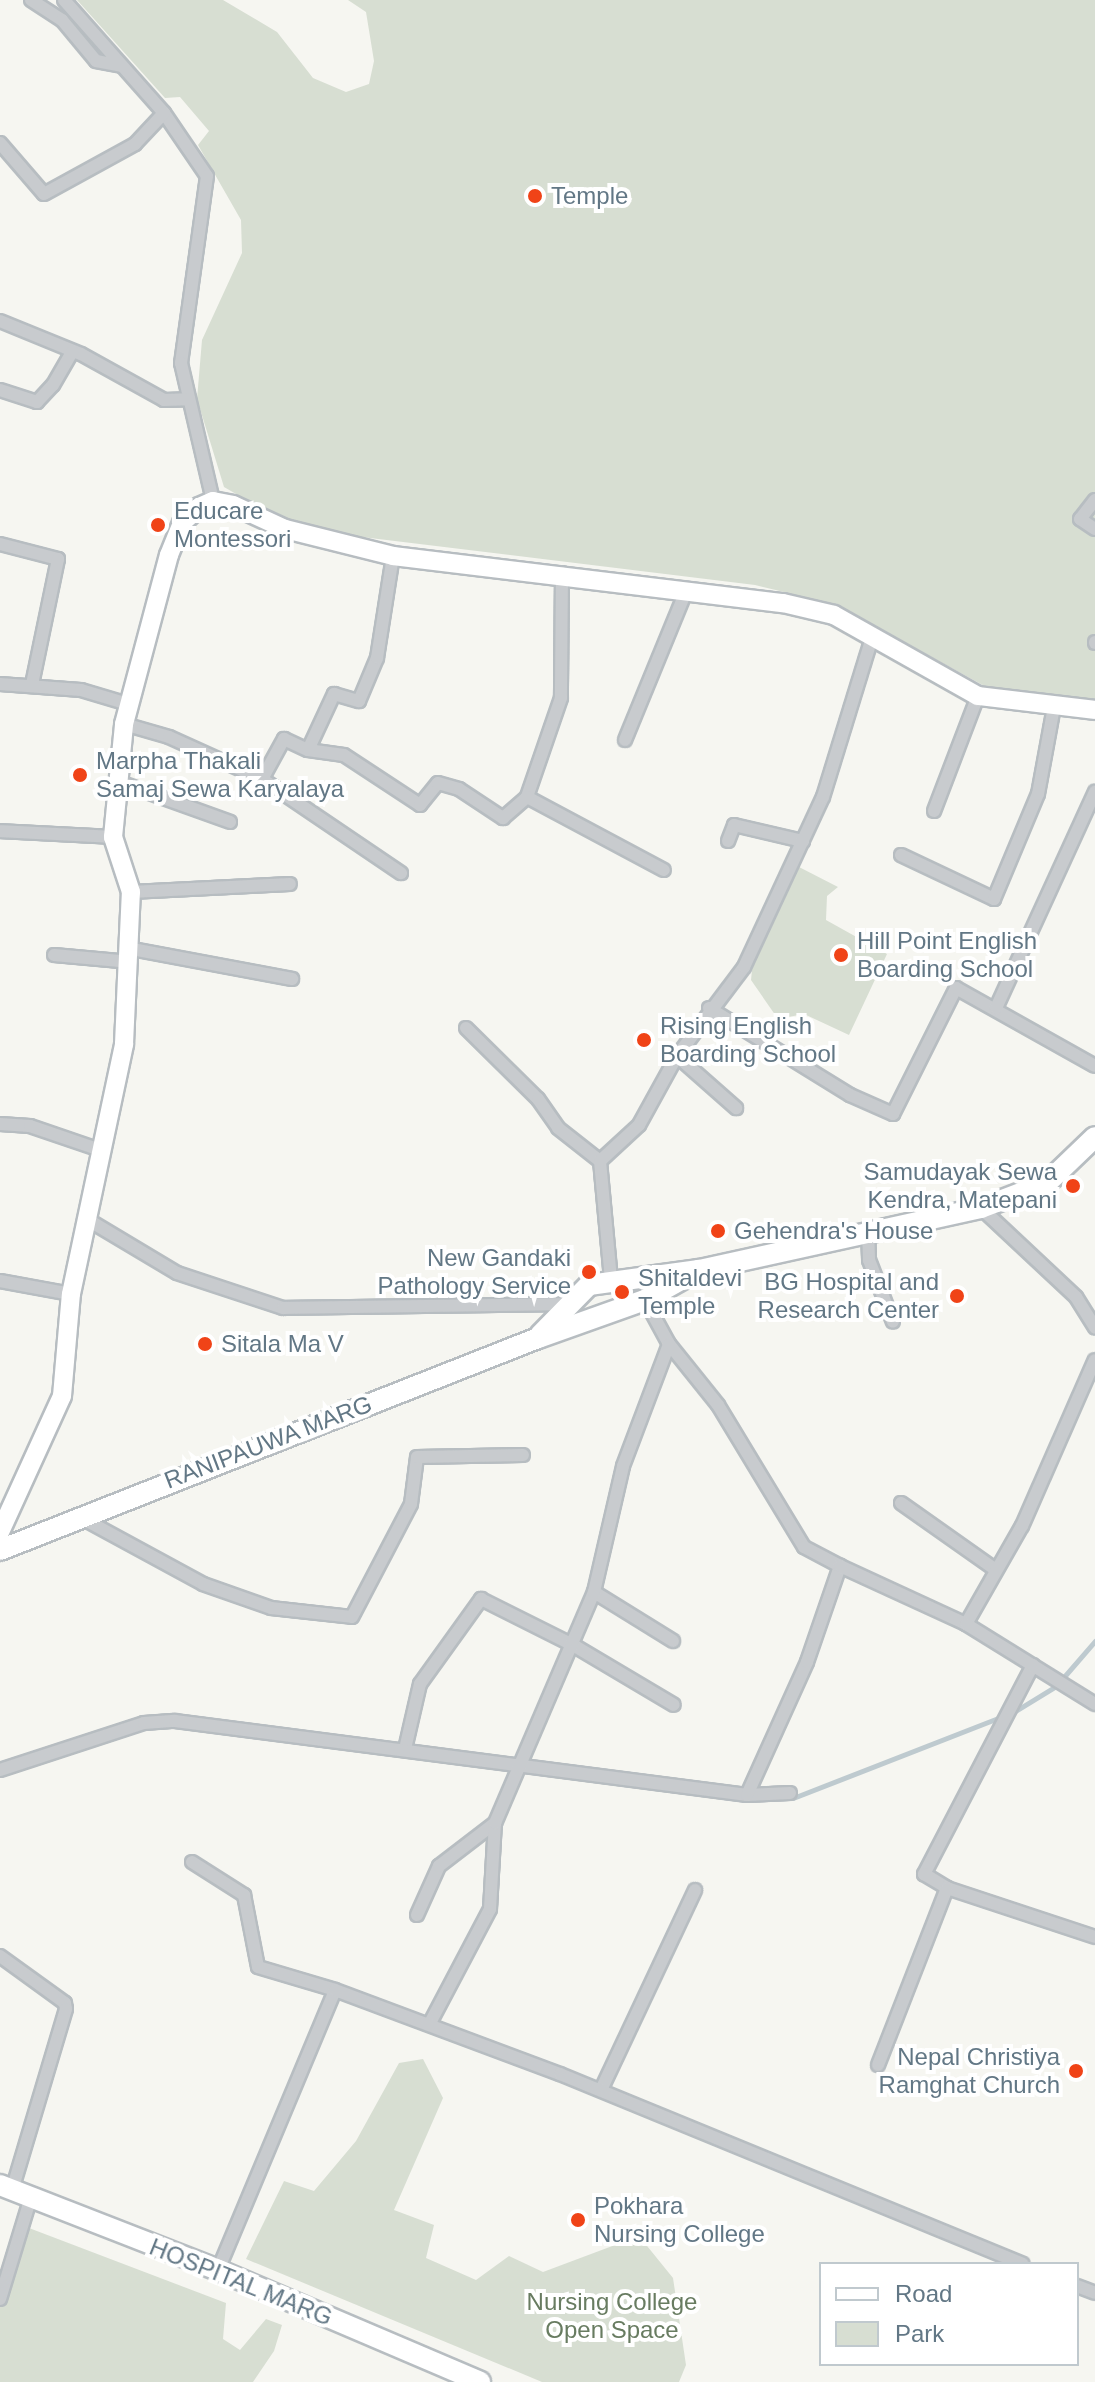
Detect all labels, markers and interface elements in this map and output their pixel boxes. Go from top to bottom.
place label: Temple [551,182,628,210]
marker: Temple [526,187,544,205]
place label: Educare Montessori [174,497,291,553]
marker: Educare Montessori [149,516,167,534]
place label: Marpha Thakali Samaj Sewa Karyalaya [96,747,344,803]
marker: Marpha Thakali Samaj Sewa Karyalaya [71,766,89,784]
place label: Hill Point English Boarding School [857,927,1037,983]
marker: Hill Point English Boarding School [832,946,850,964]
place label: Rising English Boarding School [660,1012,836,1068]
marker: Rising English Boarding School [635,1031,653,1049]
place label: Samudayak Sewa Kendra, Matepani [864,1158,1057,1214]
marker: Samudayak Sewa Kendra, Matepani [1064,1177,1082,1195]
place label: Gehendra's House [734,1217,933,1245]
marker: Gehendra's House [709,1222,727,1240]
place label: New Gandaki Pathology Service [378,1244,571,1300]
marker: New Gandaki Pathology Service [578,1261,600,1283]
place label: Shitaldevi Temple [638,1264,742,1320]
place label: BG Hospital and Research Center [758,1268,939,1324]
marker: Shitaldevi Temple [613,1283,631,1301]
marker: BG Hospital and Research Center [946,1285,968,1307]
place label: Sitala Ma V [221,1330,344,1358]
marker: Sitala Ma V [196,1335,214,1353]
street label: RANIPAUWA MARG [160,1389,376,1495]
place label: Nepal Christiya Ramghat Church [879,2043,1060,2099]
marker: Nepal Christiya Ramghat Church [1067,2062,1085,2080]
place label: Pokhara Nursing College [594,2192,765,2248]
marker: Pokhara Nursing College [569,2211,587,2229]
street label: HOSPITAL MARG [145,2232,337,2332]
legend [819,2262,1079,2366]
text: Road [895,2280,952,2307]
park label: Nursing College Open Space [527,2288,697,2344]
text: Park [895,2320,944,2347]

